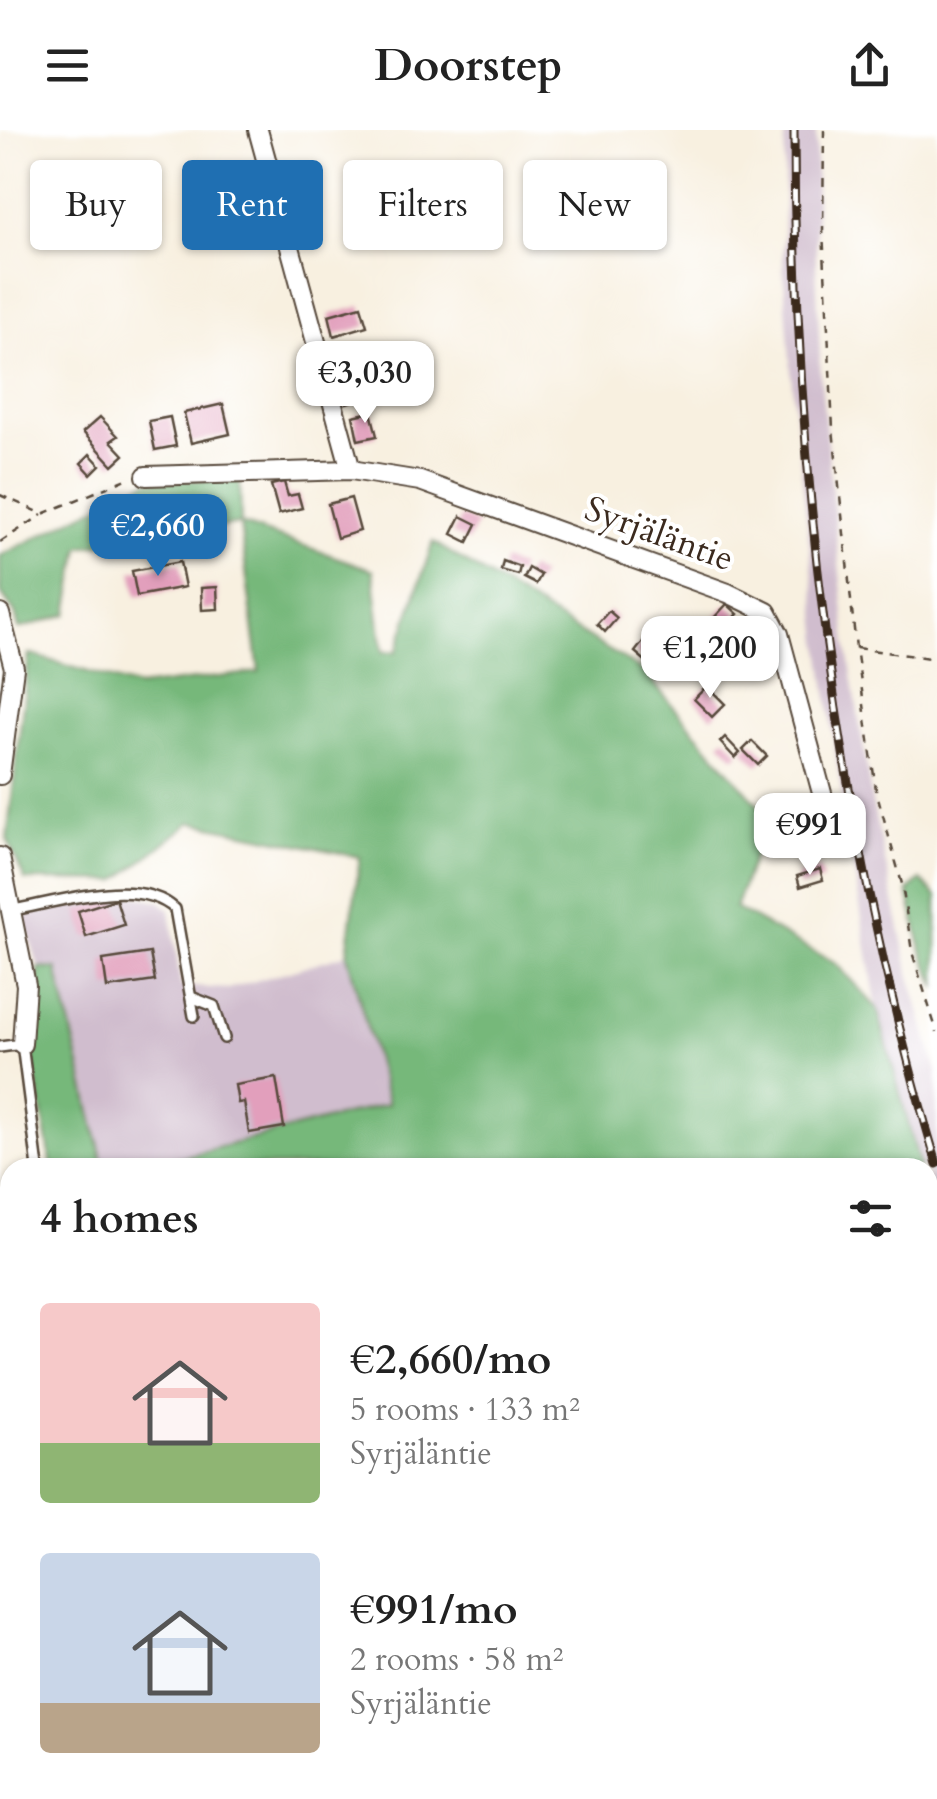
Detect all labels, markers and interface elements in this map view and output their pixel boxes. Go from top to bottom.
text: Doorstep [374,35,563,96]
icon: menu [40,38,95,93]
icon: share [842,38,897,93]
chip: Buy [30,160,162,250]
chip: Rent [182,160,323,250]
chip: Filters [343,160,503,250]
chip: New [523,160,667,250]
pin: €3,030 [284,341,446,426]
text: €3,030 [318,351,412,395]
street label: Syrjäläntie [578,485,740,583]
pin: €2,660 [77,494,239,579]
text: €2,660 [111,504,205,548]
pin: €1,200 [629,616,791,701]
text: €1,200 [663,626,757,670]
pin: €991 [751,793,869,878]
text: €991 [776,803,844,847]
text: 4 homes [40,1190,198,1247]
icon: filters [843,1191,898,1246]
text: €2,660/mo [350,1331,551,1388]
icon: home [120,1343,240,1463]
text: 5 rooms · 133 m² [350,1388,580,1432]
text: Syrjäläntie [350,1432,492,1476]
text: €991/mo [350,1581,518,1638]
icon: home [120,1593,240,1713]
text: 2 rooms · 58 m² [350,1638,563,1682]
text: Syrjäläntie [350,1682,492,1726]

